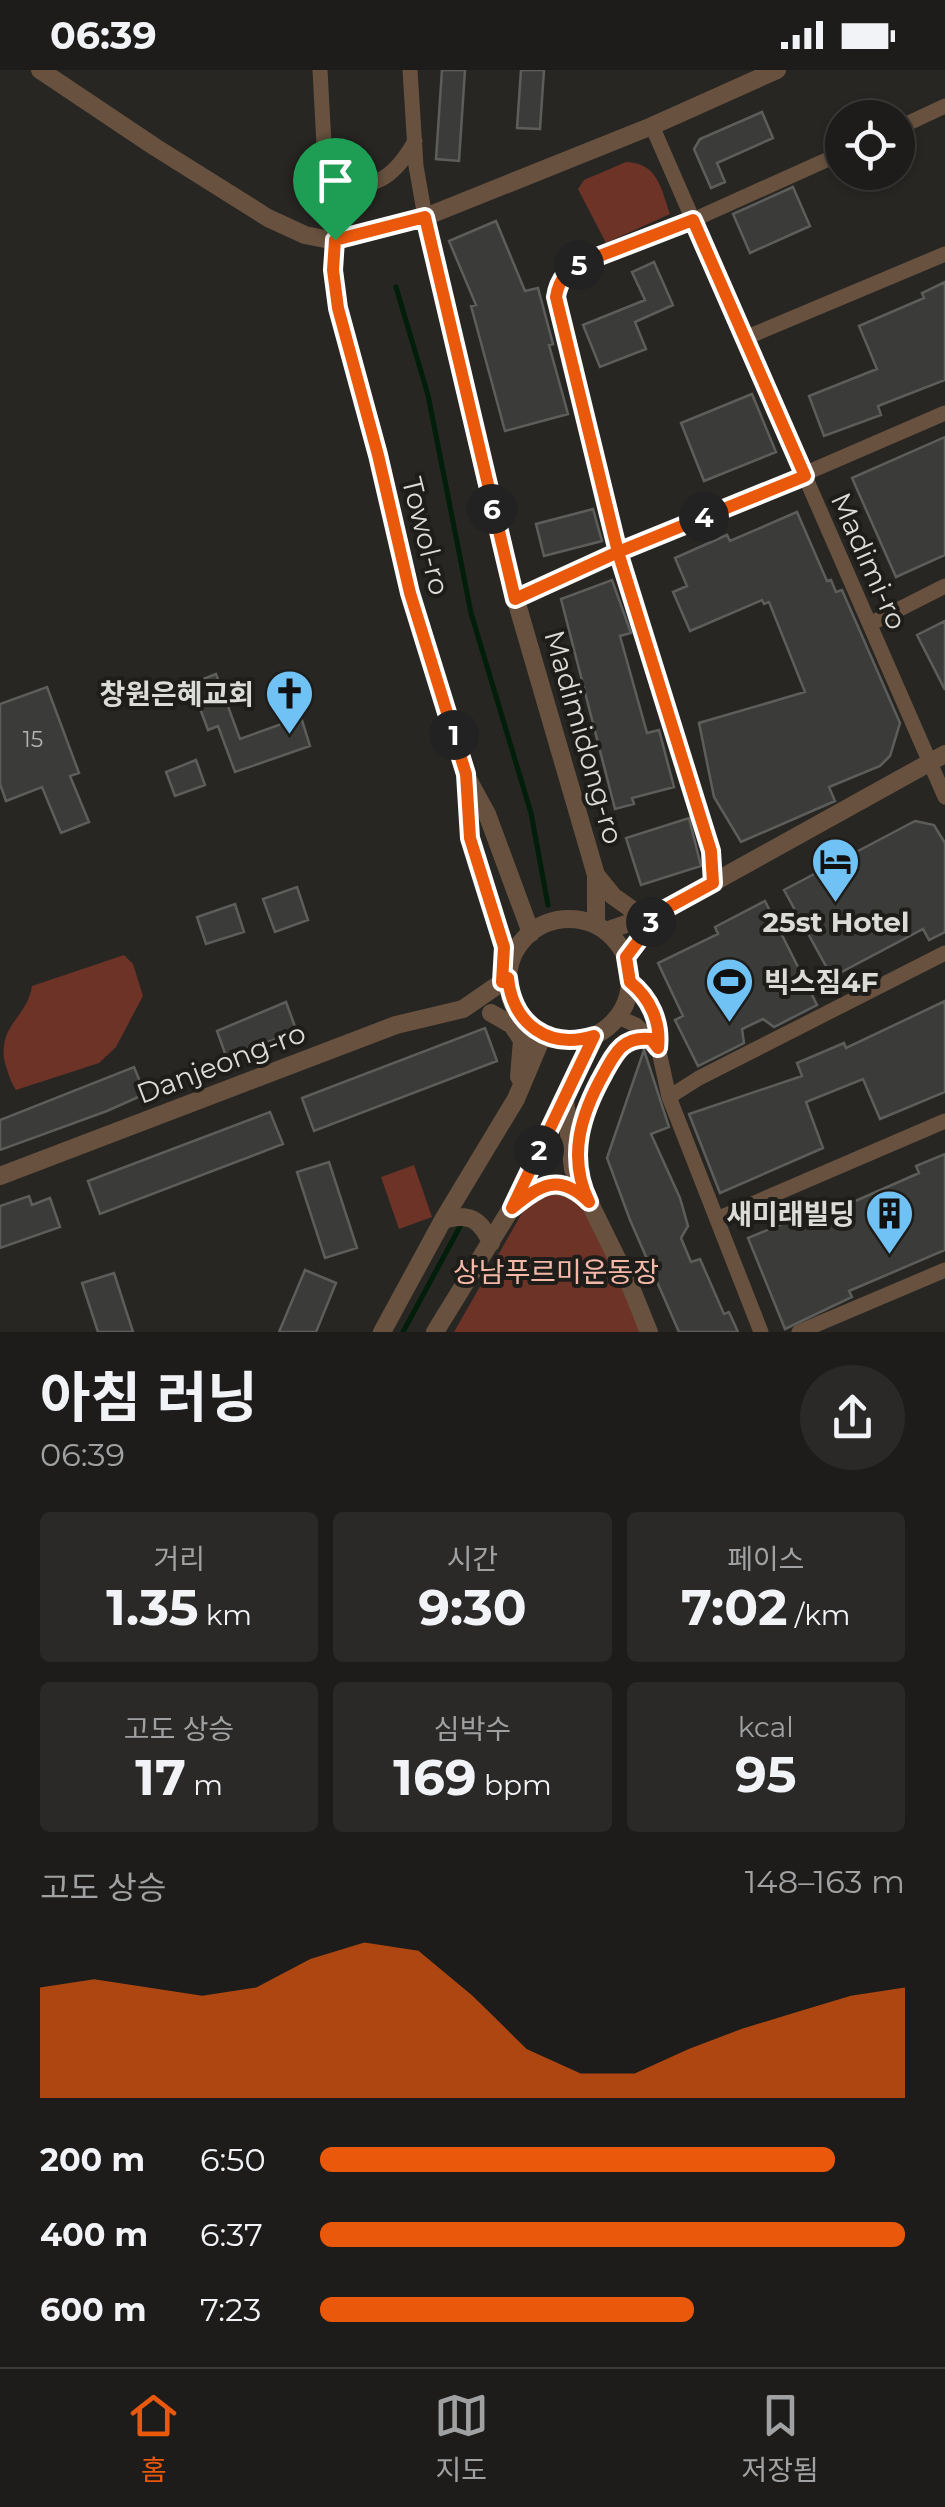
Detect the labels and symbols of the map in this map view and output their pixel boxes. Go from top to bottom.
pin [293,138,378,241]
pin: 5 [554,240,604,290]
street label: Towol-ro [395,474,457,598]
pin: 6 [467,484,517,534]
street label: Madimi-ro [824,487,914,635]
pin: 4 [679,492,729,542]
street label: Madimidong-ro [537,626,631,848]
church icon: 창원은혜교회 [263,668,315,736]
place label: 창원은혜교회 [99,677,254,711]
pin: 1 [429,710,479,760]
house number: 15 [23,726,43,753]
hotel icon: 25st Hotel [810,836,862,904]
pin: 3 [626,897,676,947]
place label: 25st Hotel [763,905,909,939]
sports icon: 빅스짐4F [703,956,755,1024]
place label: 빅스짐4F [764,965,879,999]
street label: Danjeong-ro [132,1015,310,1111]
pin: 2 [514,1125,564,1175]
building icon: 새미래빌딩 [864,1188,916,1256]
place label: 새미래빌딩 [726,1197,855,1231]
park label: 상남푸르미운동장 [453,1255,659,1289]

